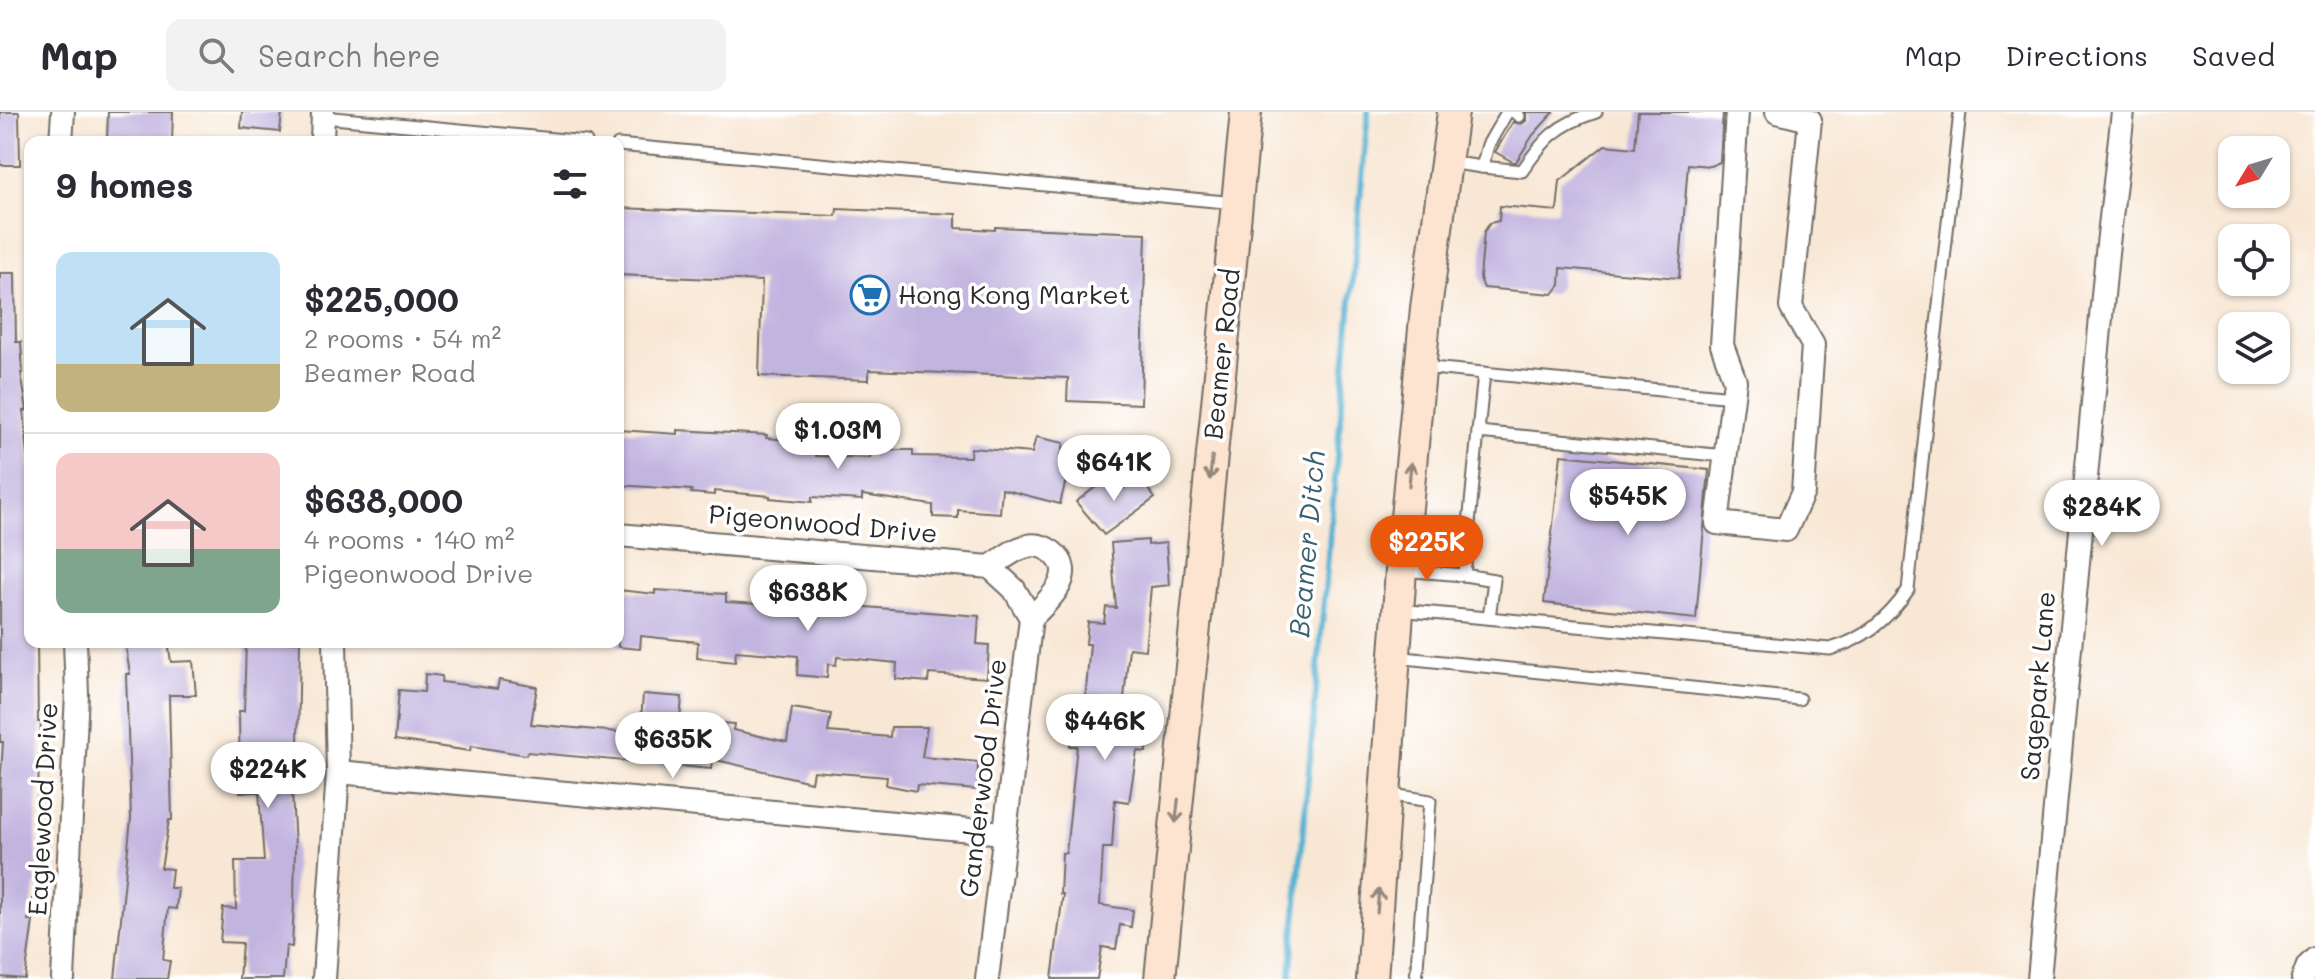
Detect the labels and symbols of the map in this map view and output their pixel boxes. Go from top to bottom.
north arrow [2218,136,2290,208]
street label: Beamer Road [1195,267,1247,441]
supermarket icon: Hong Kong Market [849,274,891,316]
place label: Hong Kong Market [898,277,1130,311]
pin: $1.03M [773,403,903,471]
pin: $641K [1058,435,1170,503]
water label: Beamer Ditch [1280,449,1332,639]
one-way arrow [1203,454,1218,481]
one-way arrow [1403,461,1418,488]
pin: $545K [1572,469,1684,537]
pin: $284K [2046,480,2158,548]
street label: Pigeonwood Drive [707,496,939,550]
pin: $225K [1371,515,1483,583]
pin: $638K [752,565,864,633]
street label: Sagepark Lane [2012,590,2062,782]
street label: Ganderwood Drive [951,657,1014,899]
pin: $446K [1049,694,1161,762]
street label: Eaglewood Drive [19,702,65,916]
pin: $635K [617,712,729,780]
pin: $224K [212,742,324,810]
one-way arrow [1169,797,1184,824]
one-way arrow [1371,888,1386,915]

